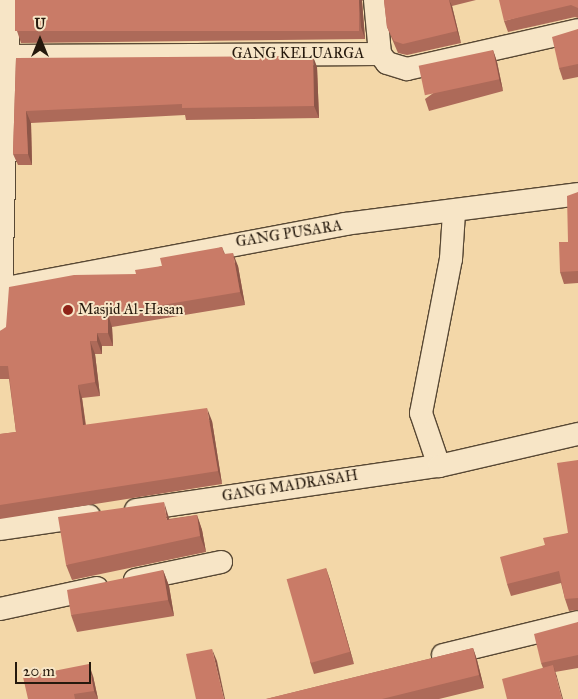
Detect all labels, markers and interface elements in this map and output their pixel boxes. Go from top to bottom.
north arrow [15,15,65,65]
text: U [34,16,46,33]
street label: GANG KELUARGA [232,45,364,63]
street label: GANG PUSARA [234,217,344,251]
place label: Masjid Al-Hasan [78,301,183,319]
marker: Masjid Al-Hasan [62,304,74,316]
street label: GANG MADRASAH [221,466,359,506]
scale bar [18,652,94,684]
text: 20 m [23,662,55,680]

